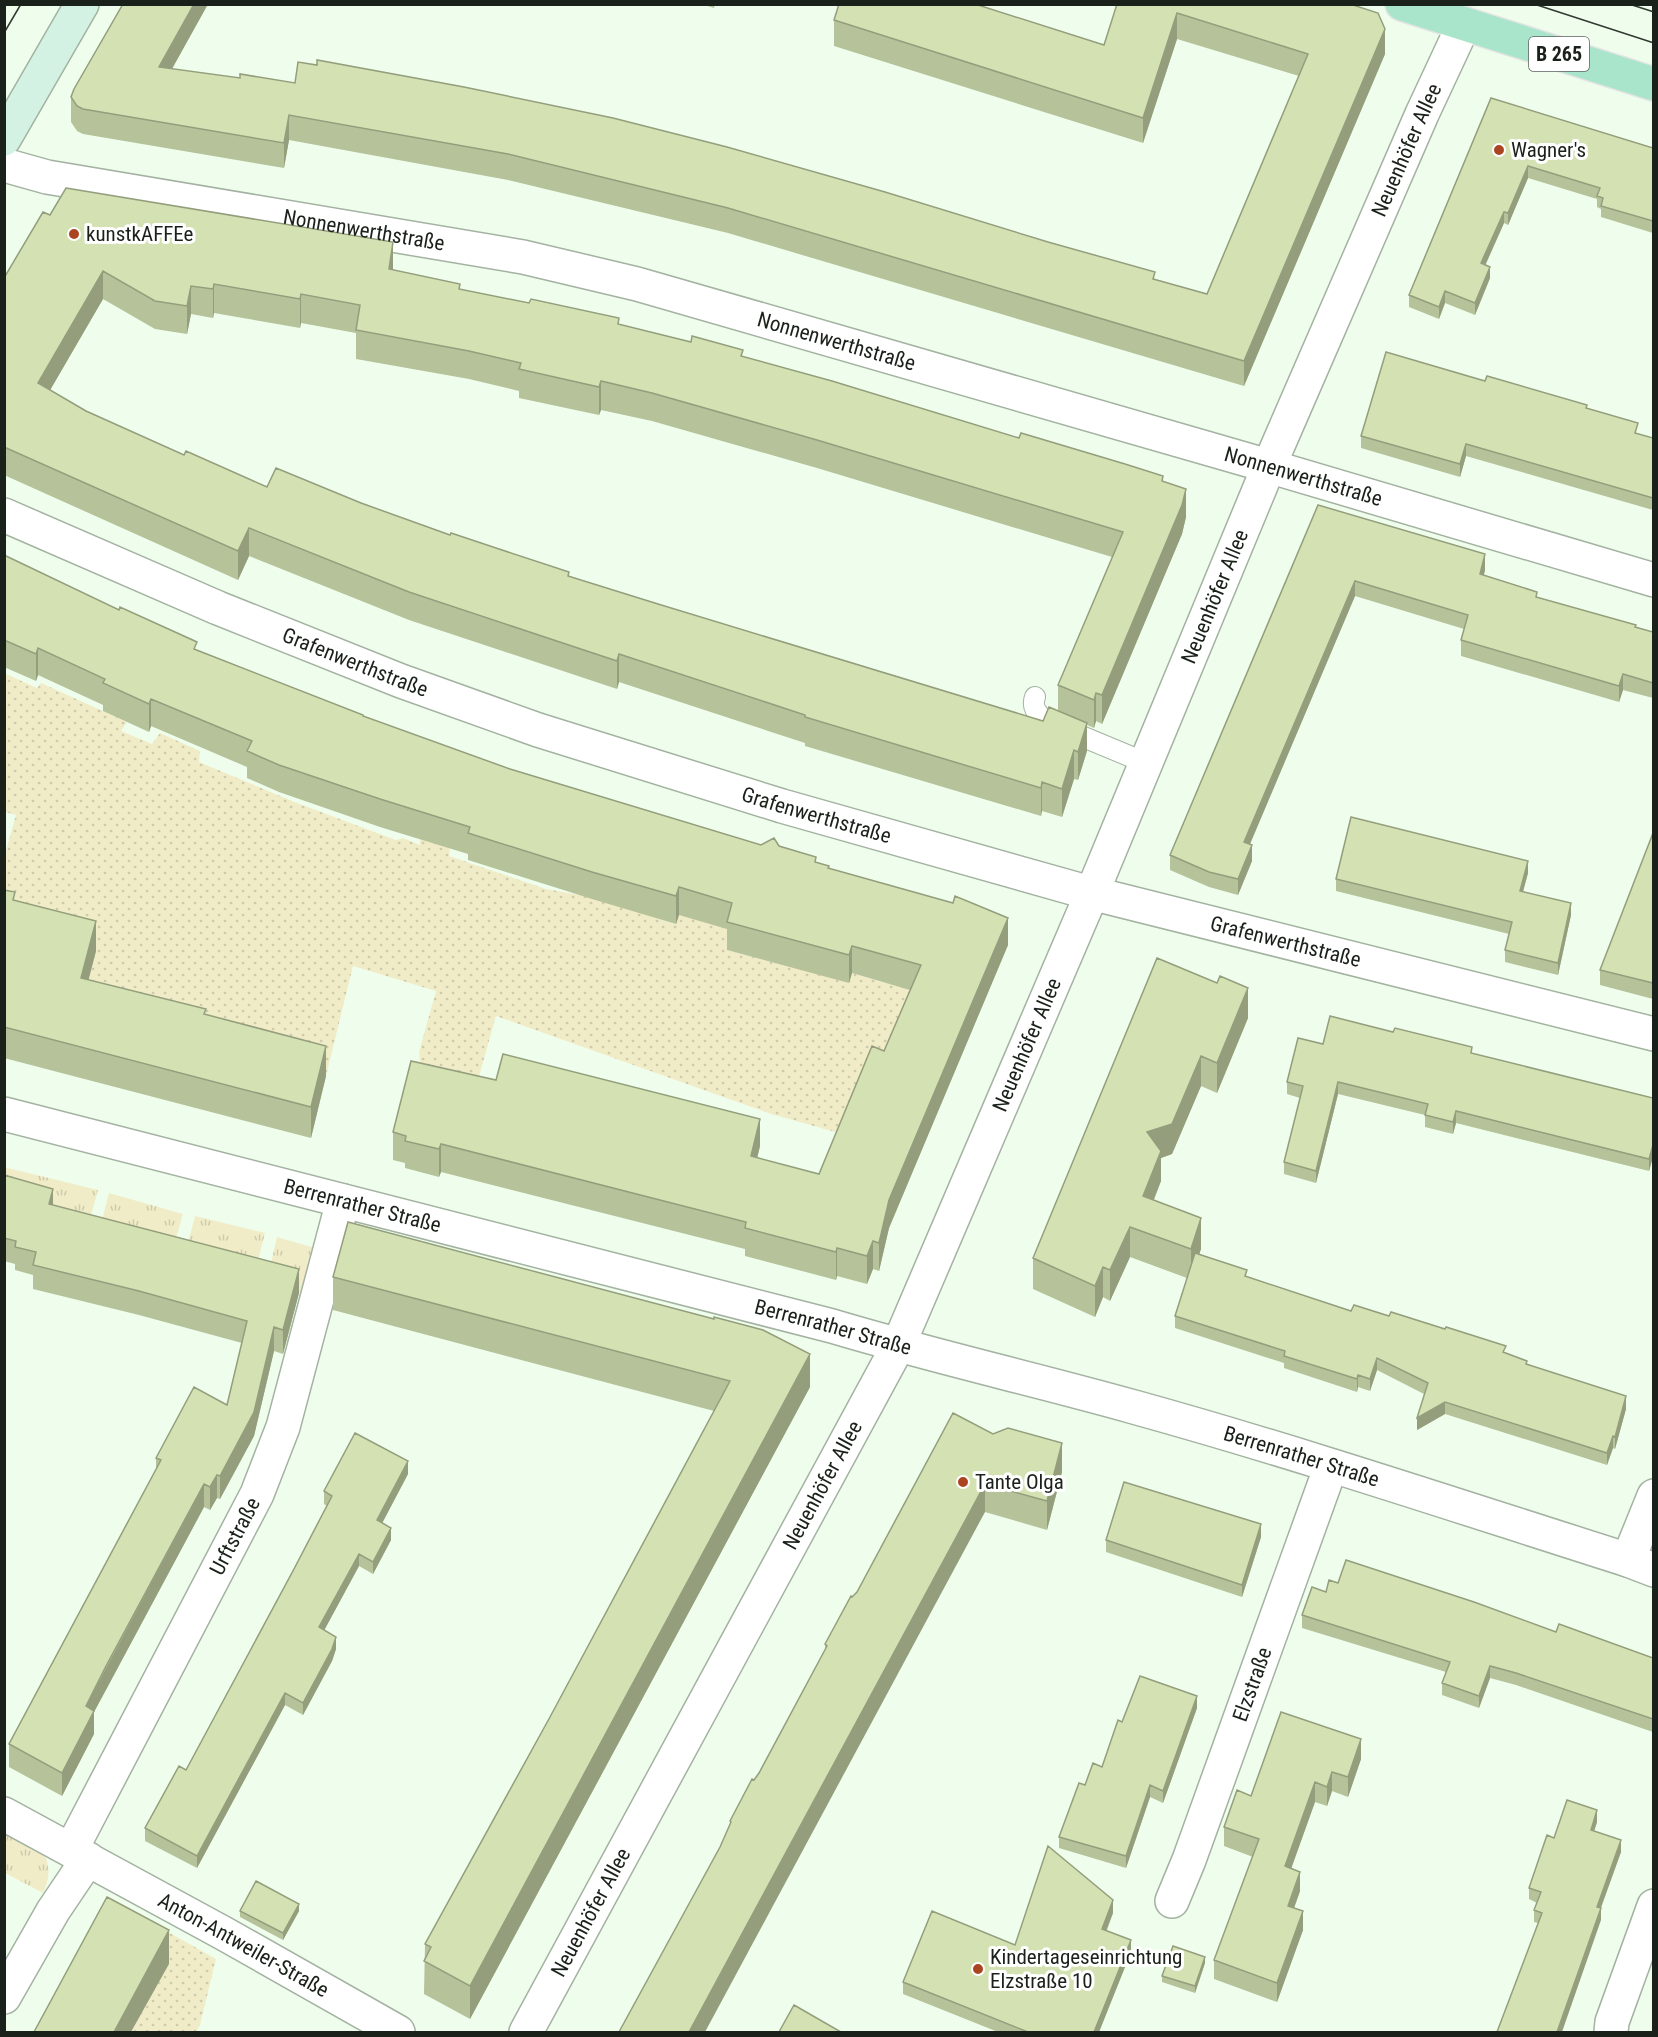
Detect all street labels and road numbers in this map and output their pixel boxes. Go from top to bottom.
road number: B 265 [1529,37,1589,71]
street label: Neuenhöfer Allee [1367,80,1447,220]
street label: Nonnenwerthstraße [281,205,447,256]
street label: Nonnenwerthstraße [755,307,918,376]
street label: Nonnenwerthstraße [1222,442,1385,511]
street label: Neuenhöfer Allee [1176,526,1253,667]
street label: Grafenwerthstraße [279,623,431,702]
street label: Grafenwerthstraße [739,782,894,848]
street label: Grafenwerthstraße [1208,911,1363,972]
street label: Neuenhöfer Allee [988,974,1066,1115]
street label: Berrenrather Straße [281,1174,444,1237]
street label: Berrenrather Straße [752,1295,914,1360]
street label: Neuenhöfer Allee [778,1417,867,1554]
street label: Berrenrather Straße [1221,1421,1382,1492]
street label: Urftstraße [205,1493,265,1579]
street label: Elzstraße [1228,1644,1277,1725]
street label: Neuenhöfer Allee [546,1844,635,1981]
street label: Anton-Antweiler-Straße [154,1888,333,2002]

